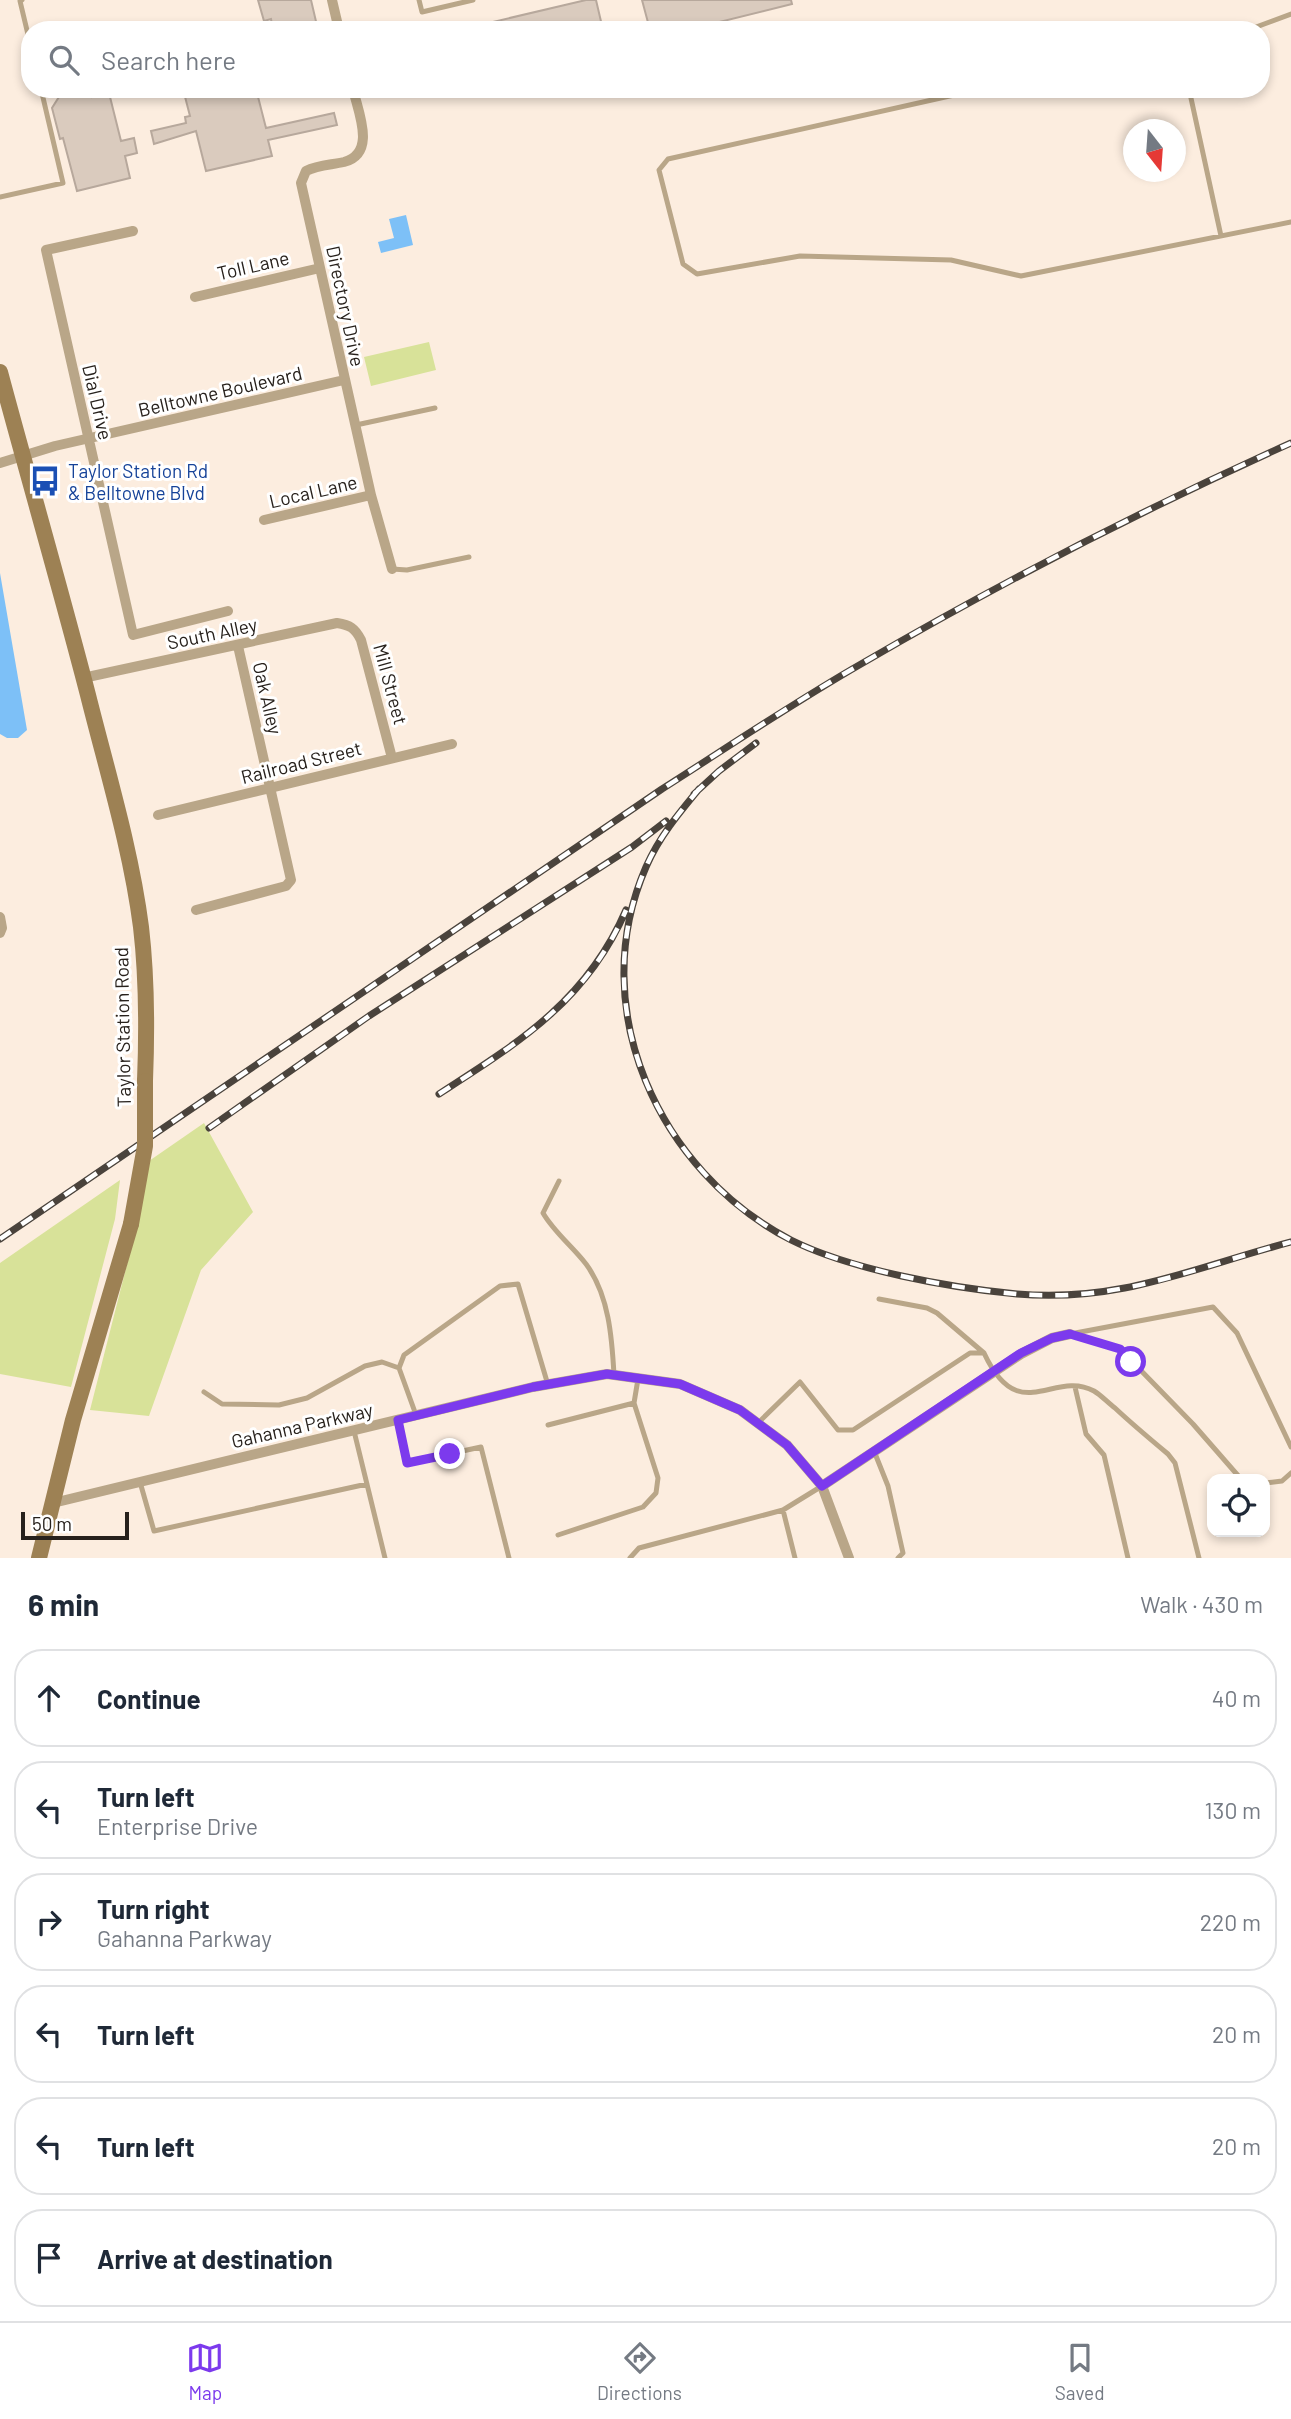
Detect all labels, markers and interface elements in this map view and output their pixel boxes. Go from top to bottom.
search box [21,21,1270,98]
icon: search [45,41,83,79]
text: Search here [101,44,236,75]
north arrow [1123,119,1186,182]
street label: Directory Drive [322,244,370,368]
street label: Toll Lane [215,246,291,284]
street label: Belltowne Boulevard [136,361,304,421]
street label: Dial Drive [78,362,118,442]
place label: Taylor Station Rd & Belltowne Blvd [68,459,208,504]
bus stop icon: Taylor Station Rd & Belltowne Blvd [28,464,62,498]
street label: Local Lane [267,470,359,512]
street label: South Alley [165,612,259,654]
street label: Mill Street [369,641,413,727]
street label: Oak Alley [249,660,288,737]
street label: Railroad Street [238,736,364,788]
street label: Taylor Station Road [109,947,135,1107]
route start [1115,1346,1146,1377]
street label: Gahanna Parkway [229,1398,375,1452]
route end [434,1438,465,1469]
map controls [1207,1474,1270,1537]
button: locate [1207,1474,1270,1537]
scale bar [21,1509,130,1541]
text: 50 m [32,1512,72,1535]
text: 6 min [28,1586,99,1622]
text: Walk · 430 m [1140,1590,1263,1618]
icon: ahead [30,1679,68,1717]
text: Continue [97,1683,201,1714]
text: 40 m [1212,1684,1261,1712]
text: Turn left [97,1781,195,1812]
icon: left [30,1791,68,1829]
text: 130 m [1204,1796,1261,1824]
text: Enterprise Drive [97,1812,258,1840]
text: Turn right [97,1893,210,1924]
icon: right [30,1903,68,1941]
text: 220 m [1200,1908,1261,1936]
text: Gahanna Parkway [97,1924,272,1952]
icon: left [30,2015,68,2053]
text: Turn left [97,2019,195,2050]
text: 20 m [1212,2020,1261,2048]
icon: left [30,2127,68,2165]
text: Turn left [97,2131,195,2162]
text: 20 m [1212,2132,1261,2160]
icon: arrive [30,2239,68,2277]
text: Arrive at destination [97,2243,333,2274]
tab: Map [186,2339,224,2404]
tab: Directions [597,2339,682,2404]
tab: Saved [1055,2339,1105,2404]

